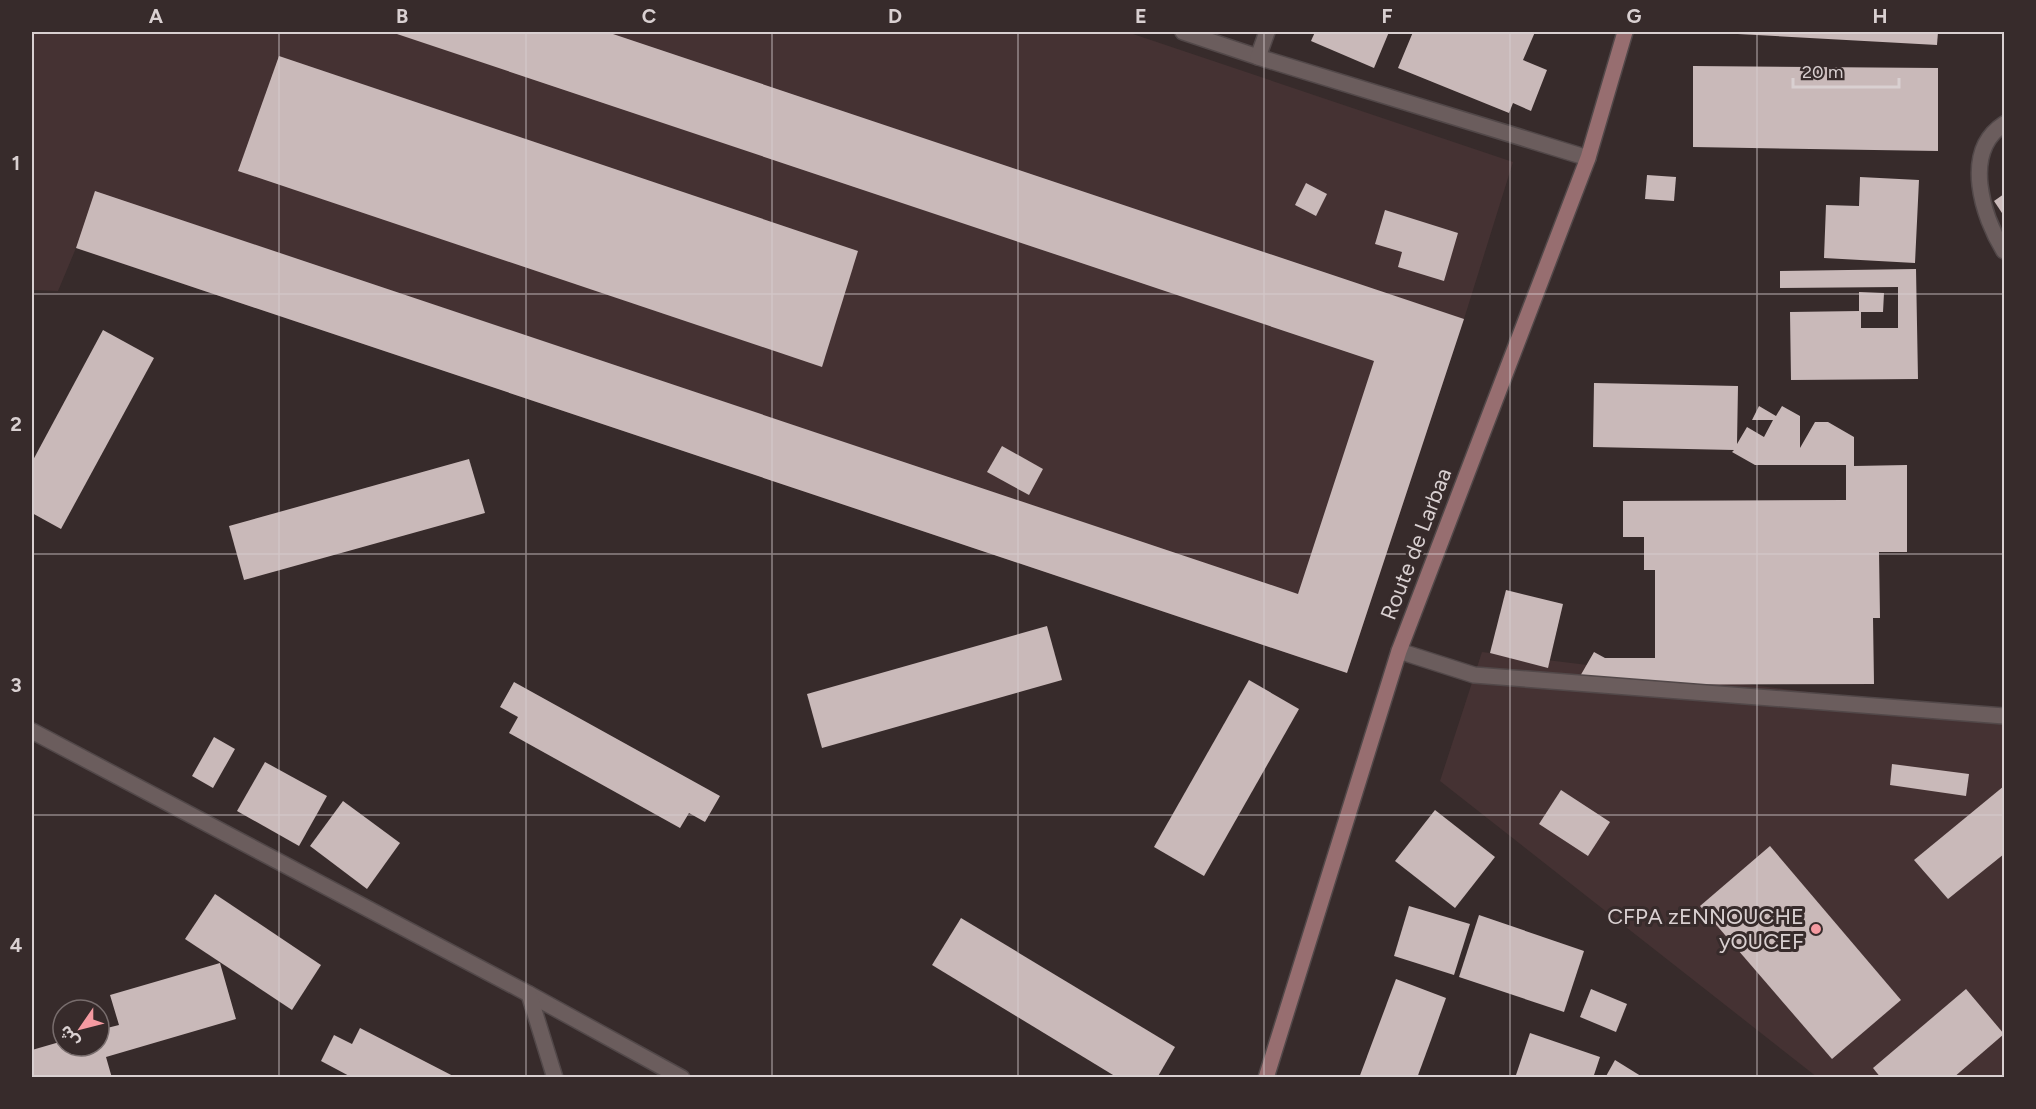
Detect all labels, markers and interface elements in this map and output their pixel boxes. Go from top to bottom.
text: A [149,4,164,28]
text: B [396,4,408,28]
text: C [642,4,656,28]
text: D [888,4,902,28]
text: E [1135,4,1147,28]
text: F [1381,4,1393,28]
text: G [1627,4,1642,28]
text: H [1873,4,1888,28]
scale bar [1793,51,1900,89]
text: 20 m [1802,61,1843,83]
text: 1 [12,151,20,175]
text: 2 [10,412,22,436]
street label: Route de Larbaa [1375,464,1457,624]
text: 3 [10,673,22,697]
place label: CFPA zENNOUCHE yOUCEF [1607,903,1804,955]
marker: CFPA zENNOUCHE yOUCEF [1809,922,1823,936]
text: 4 [10,933,23,957]
north arrow [51,998,111,1058]
text: ش [55,1022,83,1051]

